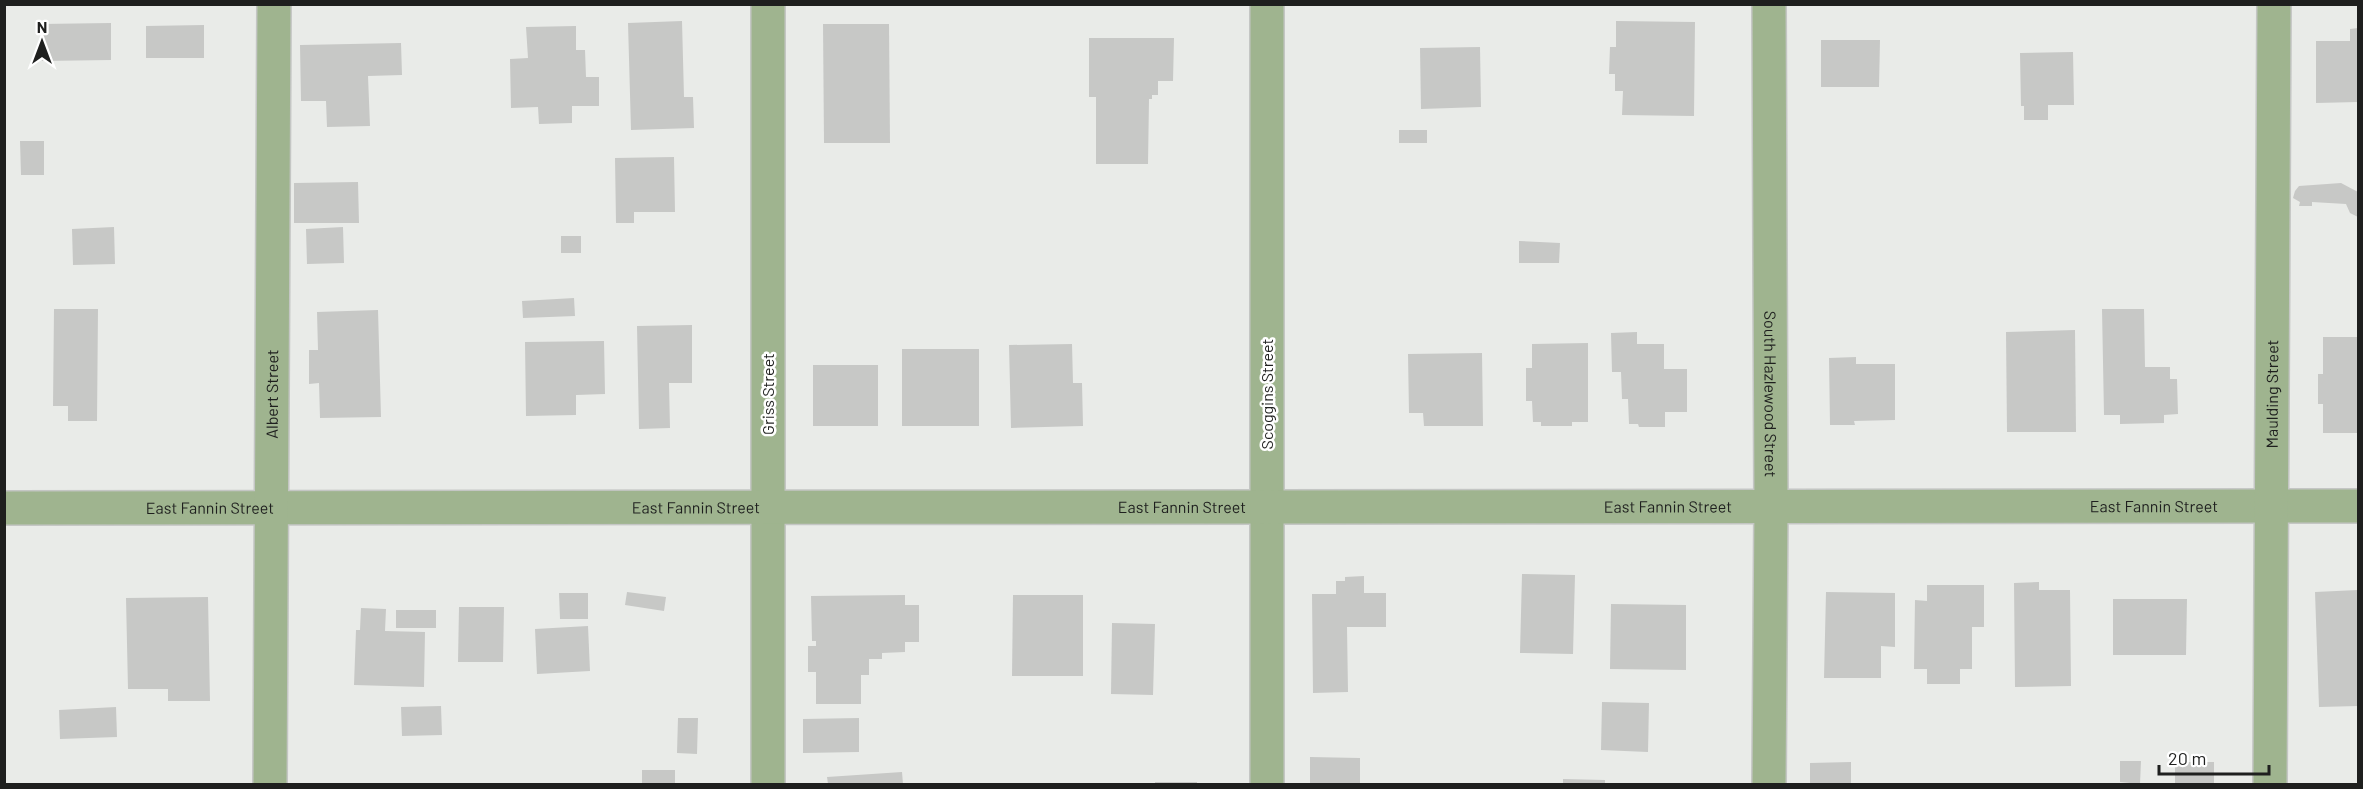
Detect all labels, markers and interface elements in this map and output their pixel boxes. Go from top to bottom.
north arrow [12,12,72,72]
text: N [37,17,47,36]
street label: South Hazlewood Street [1761,311,1781,477]
street label: Scoggins Street [1257,339,1276,449]
street label: Maulding Street [2262,340,2281,448]
street label: Albert Street [262,349,281,439]
street label: Griss Street [758,353,777,435]
street label: East Fannin Street [2090,496,2218,515]
street label: East Fannin Street [632,497,760,516]
street label: East Fannin Street [1118,497,1246,516]
street label: East Fannin Street [1604,497,1732,516]
street label: East Fannin Street [146,498,274,517]
scale bar [2159,738,2268,776]
text: 20 m [2168,747,2206,769]

